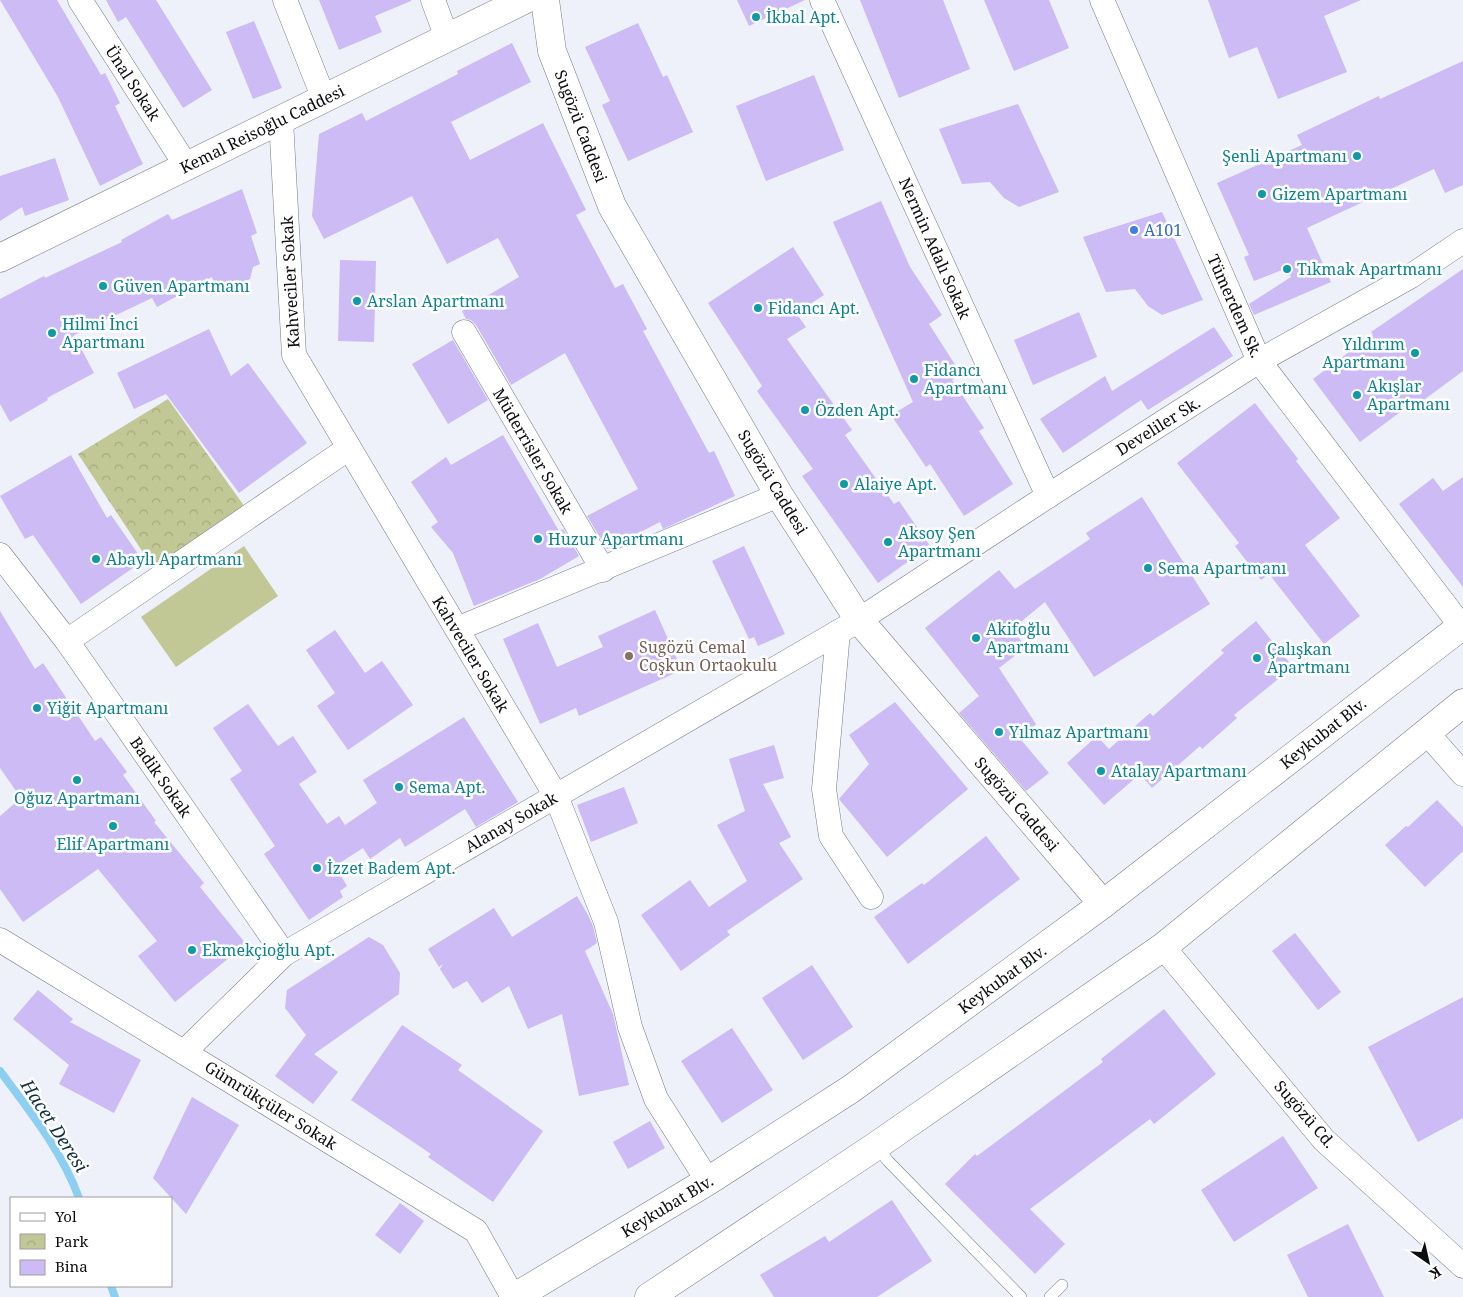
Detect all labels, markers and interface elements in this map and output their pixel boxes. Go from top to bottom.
place label: İkbal Apt. [766,6,840,28]
marker: İkbal Apt. [750,11,762,23]
street label: Ünal Sokak [100,41,166,125]
street label: Sugözü Caddesi [549,67,613,185]
street label: Kemal Reisoğlu Caddesi [176,80,348,178]
place label: Şenli Apartmanı [1222,145,1347,167]
marker: Şenli Apartmanı [1351,150,1363,162]
street label: Nermin Adalı Sokak [894,174,976,323]
place label: Gizem Apartmanı [1272,183,1407,205]
marker: Gizem Apartmanı [1256,188,1268,200]
street label: Kahveciler Sokak [276,215,304,349]
place label: A101 [1144,219,1182,241]
marker: A101 [1128,224,1140,236]
street label: Tümerdem Sk. [1202,251,1268,361]
place label: Tıkmak Apartmanı [1297,258,1442,280]
marker: Tıkmak Apartmanı [1281,263,1293,275]
place label: Güven Apartmanı [113,275,250,297]
marker: Güven Apartmanı [97,280,109,292]
place label: Arslan Apartmanı [367,290,504,312]
marker: Arslan Apartmanı [351,295,363,307]
place label: Fidancı Apt. [768,297,860,319]
marker: Fidancı Apt. [752,302,764,314]
place label: Hilmi İnci Apartmanı [62,313,145,353]
marker: Hilmi İnci Apartmanı [46,327,58,339]
place label: Yıldırım Apartmanı [1322,333,1405,373]
marker: Yıldırım Apartmanı [1409,347,1421,359]
place label: Fidancı Apartmanı [924,359,1007,399]
marker: Fidancı Apartmanı [908,373,920,385]
place label: Akışlar Apartmanı [1367,375,1450,415]
street label: Müderrisler Sokak [488,384,578,518]
marker: Akışlar Apartmanı [1351,389,1363,401]
street label: Develiler Sk. [1112,391,1204,461]
place label: Özden Apt. [815,399,899,421]
marker: Özden Apt. [799,404,811,416]
street label: Sugözü Caddesi [733,426,813,538]
place label: Alaiye Apt. [854,473,937,495]
marker: Alaiye Apt. [838,478,850,490]
place label: Aksoy Şen Apartmanı [898,522,981,562]
place label: Huzur Apartmanı [548,528,684,550]
marker: Huzur Apartmanı [532,533,544,545]
marker: Aksoy Şen Apartmanı [882,536,894,548]
place label: Abaylı Apartmanı [106,548,242,570]
marker: Abaylı Apartmanı [90,553,102,565]
place label: Sema Apartmanı [1158,557,1286,579]
marker: Sema Apartmanı [1142,562,1154,574]
street label: Kahveciler Sokak [428,592,515,717]
place label: Akifoğlu Apartmanı [986,618,1069,658]
marker: Akifoğlu Apartmanı [970,632,982,644]
place label: Sugözü Cemal Coşkun Ortaokulu [639,636,777,676]
place label: Çalışkan Apartmanı [1267,638,1350,678]
marker: Sugözü Cemal Coşkun Ortaokulu [623,650,635,662]
marker: Çalışkan Apartmanı [1251,652,1263,664]
street label: Keykubat Blv. [1275,692,1371,774]
place label: Yiğit Apartmanı [46,697,169,719]
marker: Yiğit Apartmanı [31,702,43,714]
place label: Yılmaz Apartmanı [1008,721,1148,743]
marker: Yılmaz Apartmanı [993,726,1005,738]
street label: Badik Sokak [125,732,197,822]
street label: Sugözü Caddesi [970,752,1064,856]
place label: Atalay Apartmanı [1111,760,1247,782]
marker: Atalay Apartmanı [1095,765,1107,777]
marker: Oğuz Apartmanı [71,774,83,786]
place label: Sema Apt. [409,776,485,798]
marker: Sema Apt. [393,781,405,793]
street label: Alanay Sokak [461,786,562,857]
place label: Oğuz Apartmanı [14,787,140,809]
marker: Elif Apartmanı [107,820,119,832]
place label: Elif Apartmanı [57,833,169,855]
place label: İzzet Badem Apt. [327,857,455,879]
marker: İzzet Badem Apt. [311,862,323,874]
place label: Ekmekçioğlu Apt. [202,939,335,961]
street label: Keykubat Blv. [953,939,1051,1019]
marker: Ekmekçioğlu Apt. [186,944,198,956]
street label: Gümrükçüler Sokak [201,1055,342,1155]
water label: Hacet Deresi [15,1073,94,1177]
street label: Sugözü Cd. [1270,1076,1340,1152]
street label: Keykubat Blv. [617,1170,717,1242]
legend [10,1197,172,1287]
text: Yol [54,1206,77,1226]
text: Park [55,1231,89,1251]
north arrow [1403,1237,1453,1287]
text: Bina [55,1256,88,1276]
text: K [1425,1262,1445,1284]

